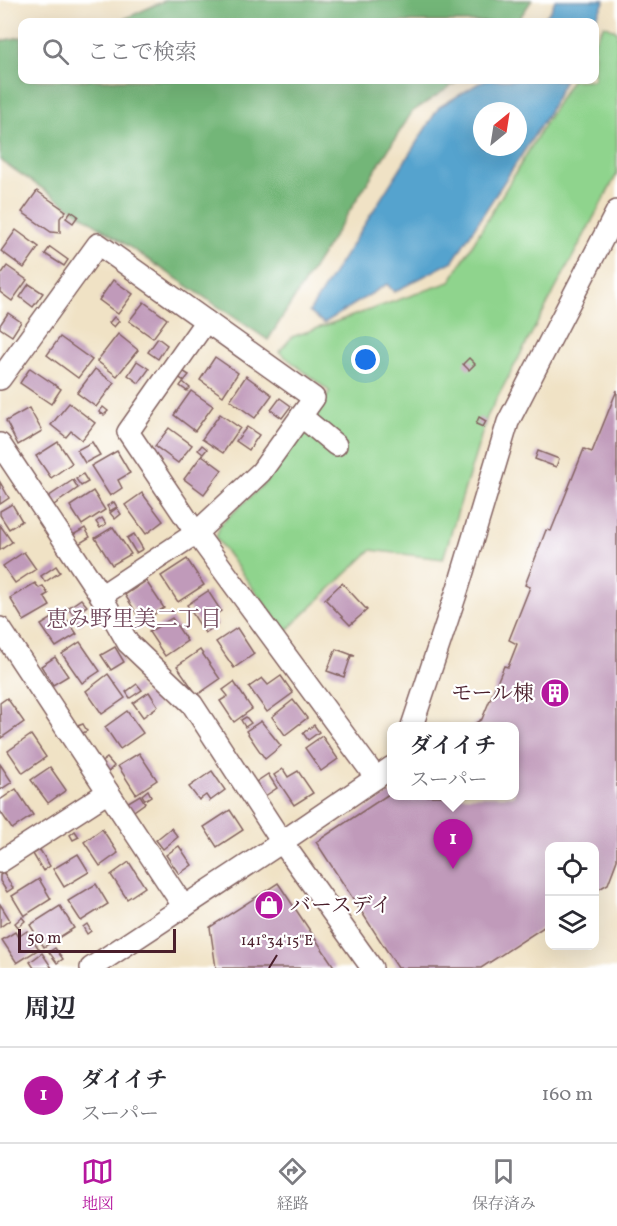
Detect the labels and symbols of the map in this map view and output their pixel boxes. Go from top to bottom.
north arrow [473,102,527,156]
your location [351,345,380,374]
district label: 恵み野里美二丁目 [46,605,222,636]
building icon: モール棟 [539,677,571,709]
place label: モール棟 [451,680,534,709]
pin: 1 [434,820,472,869]
shop icon: バースデイ [253,889,285,921]
place label: バースデイ [290,892,392,921]
scale bar [18,926,176,954]
text: 141°34'15"E [241,931,313,952]

